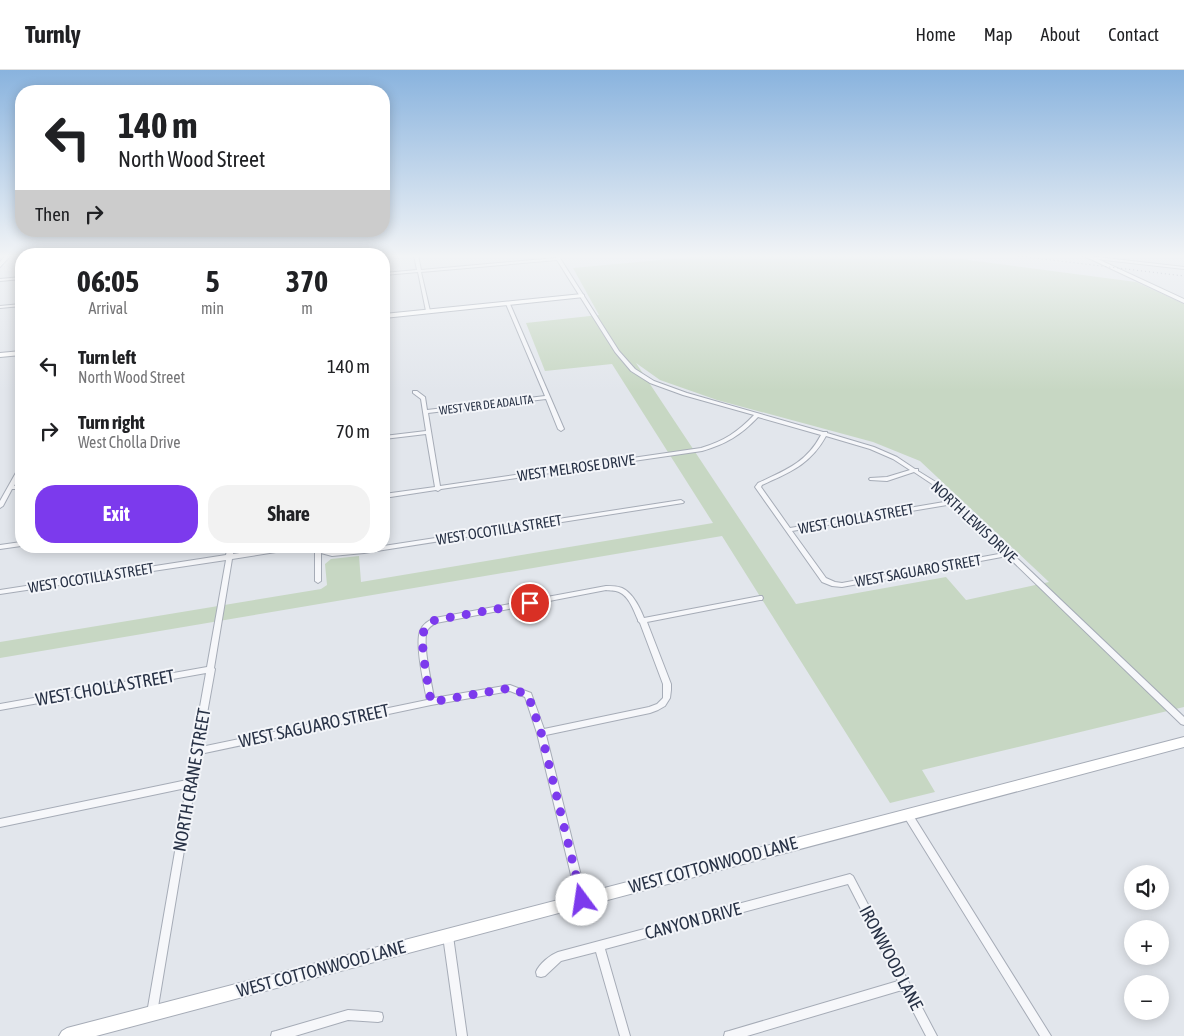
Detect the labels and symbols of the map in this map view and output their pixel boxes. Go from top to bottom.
street label: WEST VER DE ADALITA [438,392,534,418]
street label: WEST MELROSE DRIVE [516,451,637,484]
street label: NORTH LEWIS DRIVE [928,478,1021,566]
street label: WEST CHOLLA STREET [797,500,916,537]
street label: WEST OCOTILLA STREET [435,511,563,548]
street label: WEST SAGUARO STREET [853,551,983,590]
street label: WEST OCOTILLA STREET [27,559,155,596]
pin [509,582,551,624]
street label: WEST CHOLLA STREET [34,665,176,710]
street label: WEST SAGUARO STREET [237,699,391,752]
street label: NORTH CRANE STREET [169,706,214,853]
street label: WEST COTTONWOOD LANE [626,832,800,897]
position arrow [555,873,607,925]
street label: CANYON DRIVE [642,898,744,943]
street label: IRONWOOD LANE [855,902,928,1014]
street label: WEST COTTONWOOD LANE [234,936,408,1001]

